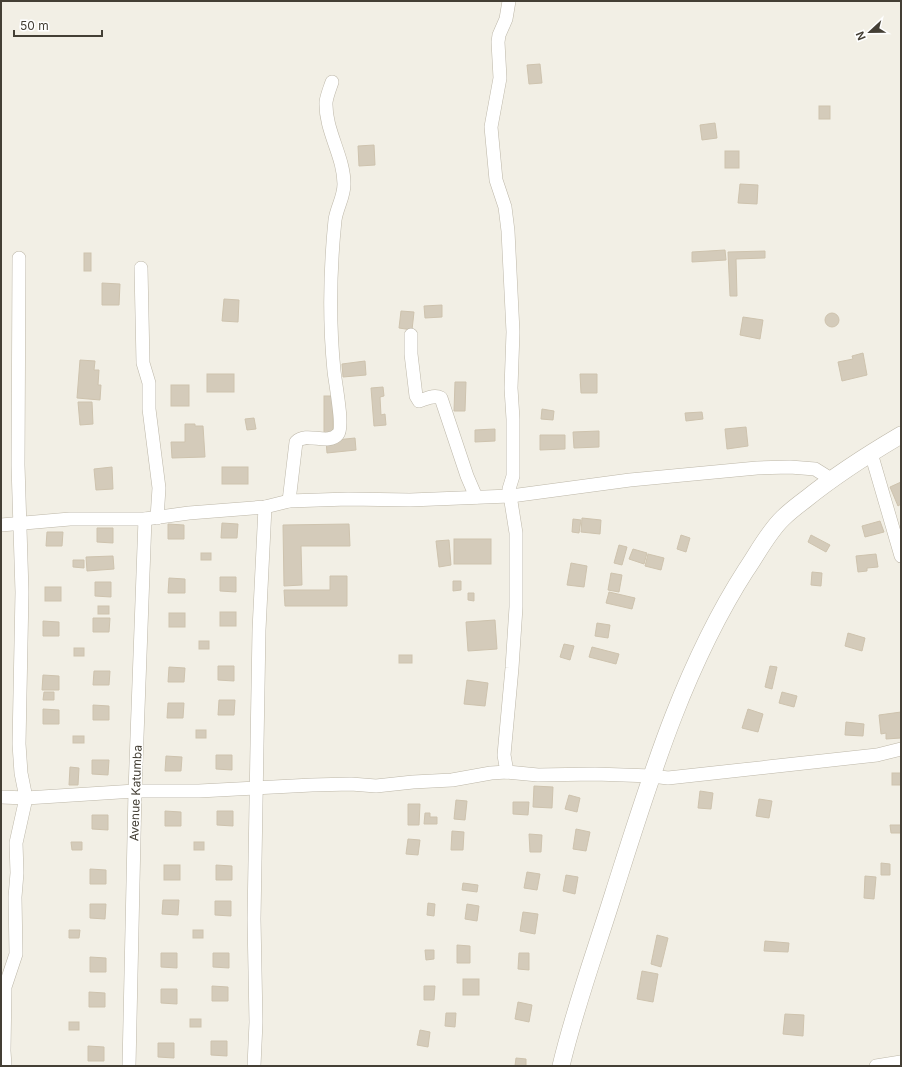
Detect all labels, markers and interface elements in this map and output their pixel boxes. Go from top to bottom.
scale bar [14,12,102,38]
north arrow [850,12,890,52]
text: 50 m [20,18,49,33]
text: N [853,29,869,42]
street label: Avenue Katumba [126,745,145,841]

